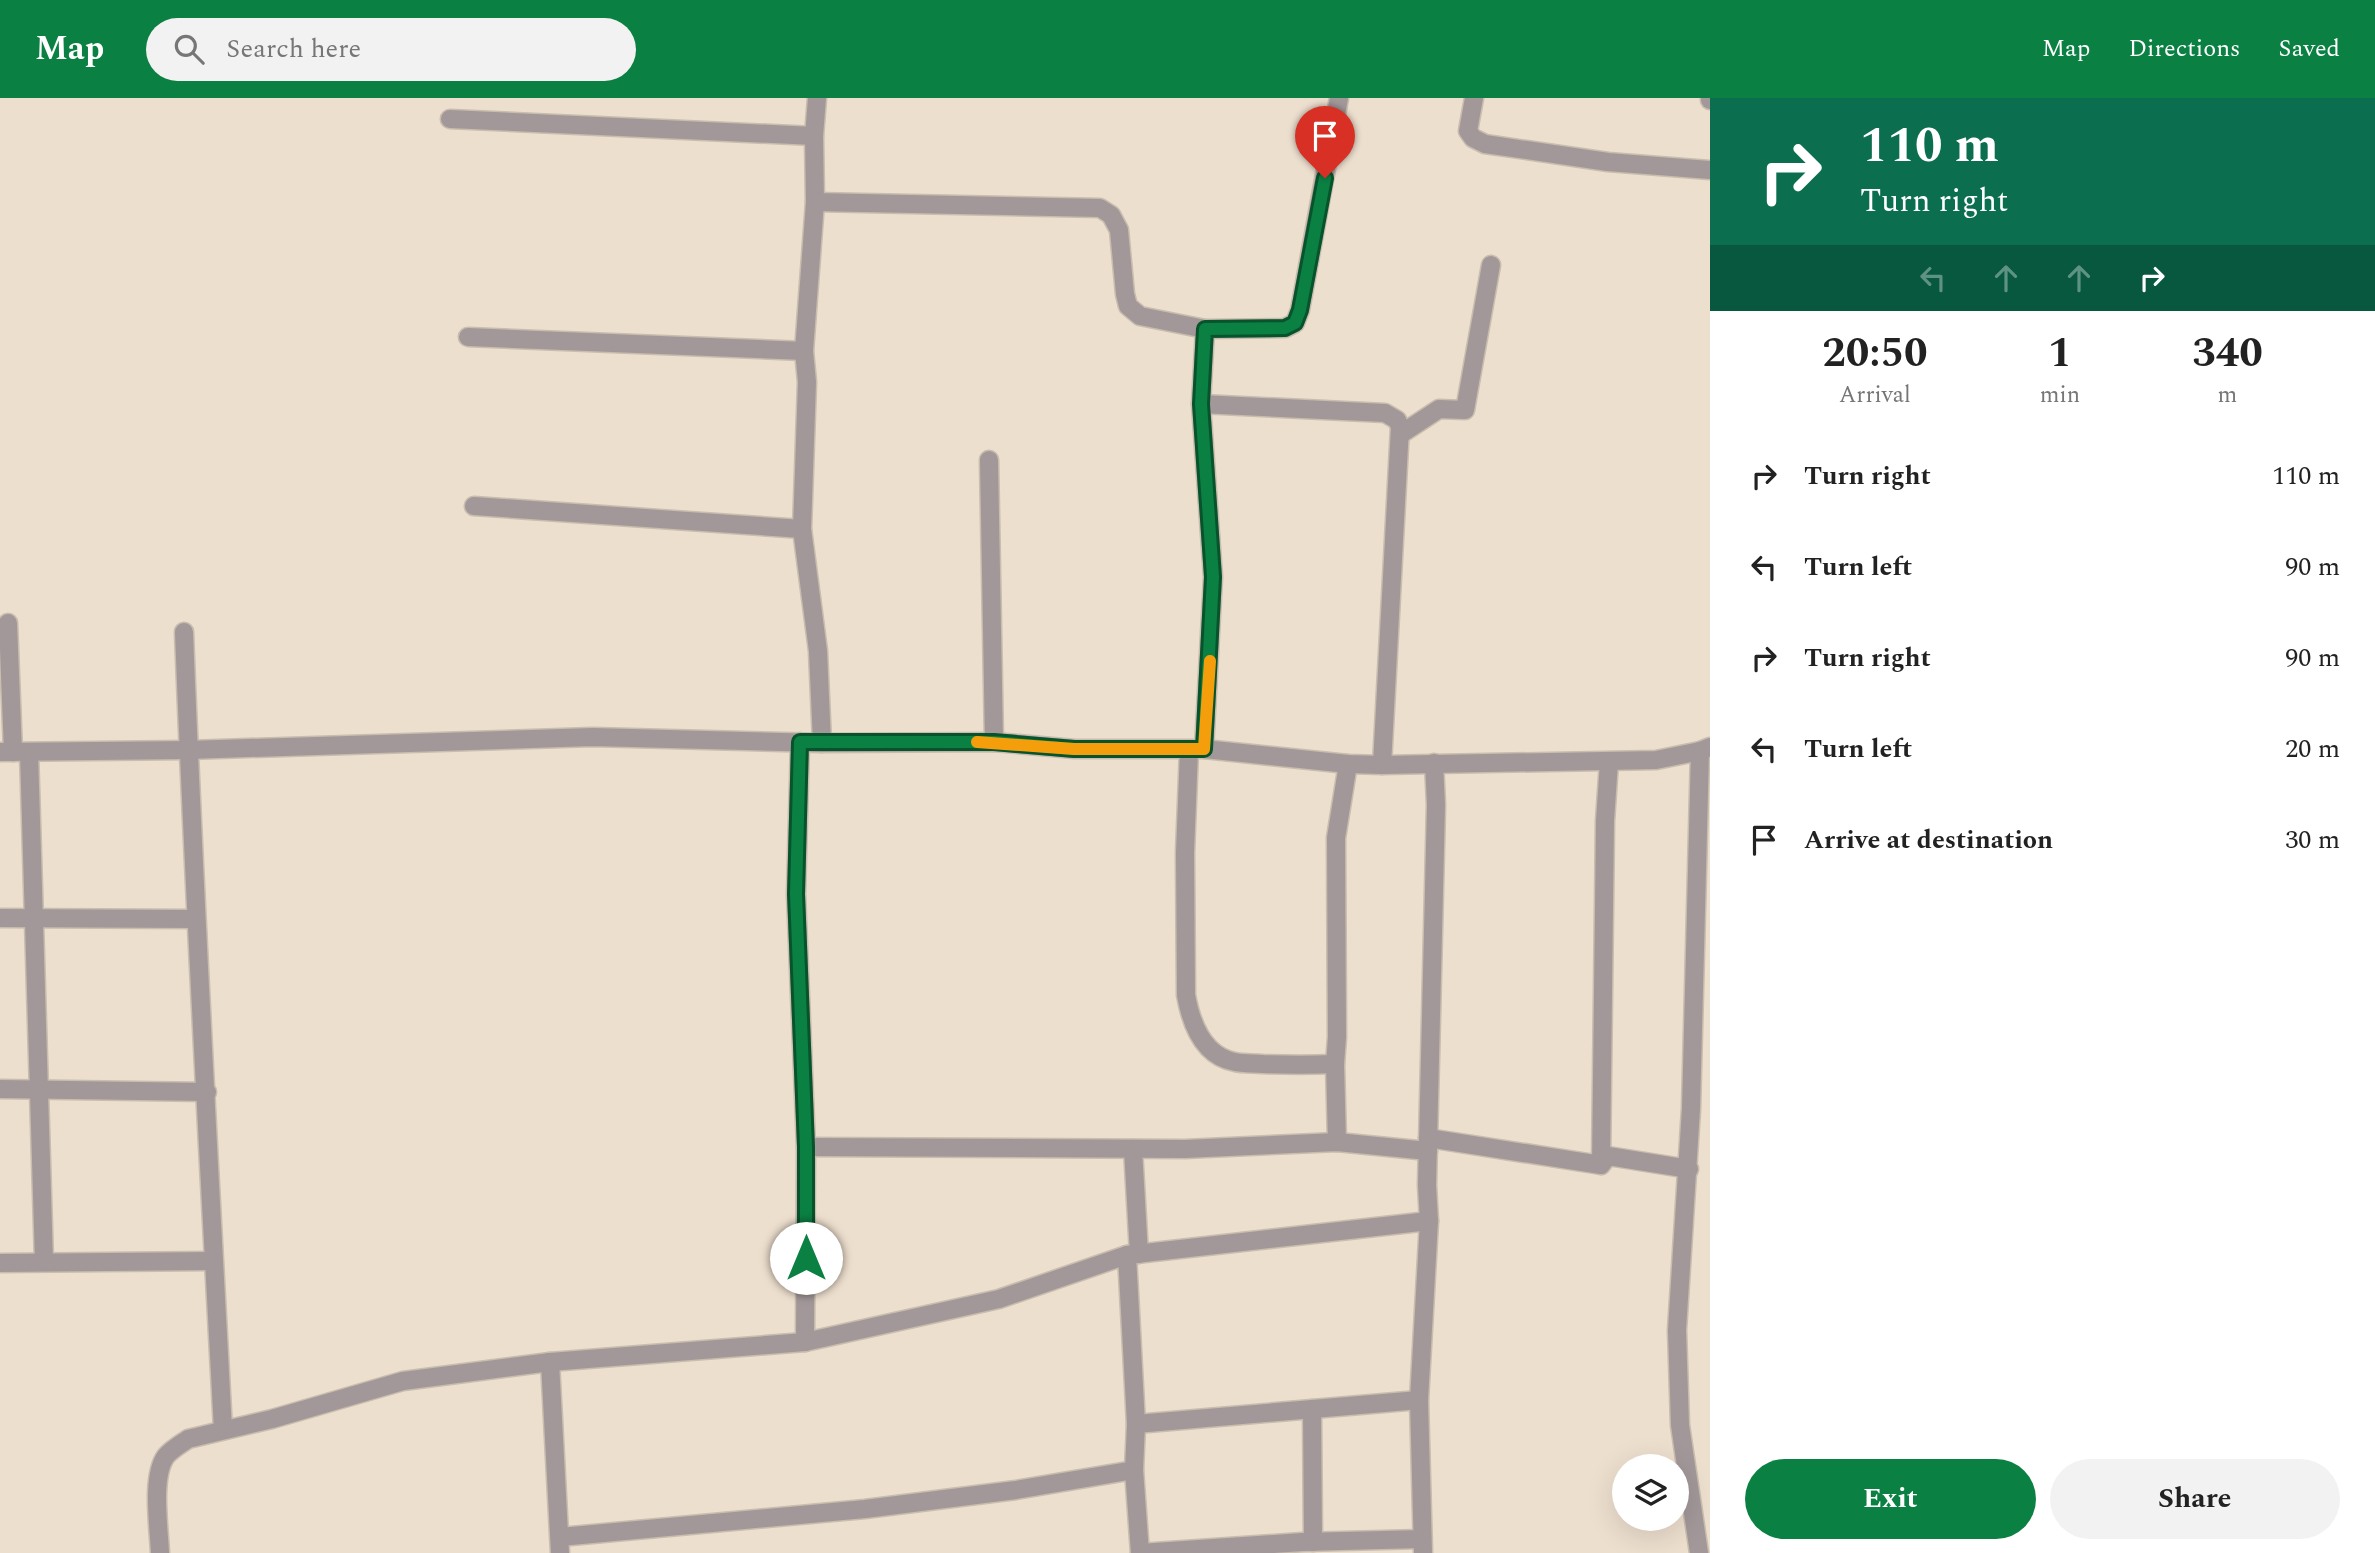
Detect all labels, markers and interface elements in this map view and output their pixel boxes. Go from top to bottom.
search box [146,18,636,81]
text: Map [35,24,104,74]
text: Search here [226,29,361,69]
icon: search [170,30,208,68]
text: Map [2042,31,2090,67]
text: Directions [2128,31,2240,67]
text: Saved [2278,31,2340,67]
pin [1295,106,1355,178]
text: 110 m [1860,109,1999,184]
icon: arrive [1306,117,1344,155]
icon: right [1745,126,1836,217]
text: Turn right [1860,177,2008,226]
icon: left [1914,259,1952,297]
icon: ahead [1987,259,2025,297]
icon: ahead [2060,259,2098,297]
icon: right [2133,259,2171,297]
text: 20:50 [1822,322,1928,385]
text: 1 [2048,322,2072,385]
text: 340 [2192,322,2263,385]
text: Arrival [1839,378,1911,413]
text: min [2040,378,2080,413]
text: m [2218,378,2237,413]
text: Turn right [1804,456,1931,496]
text: 110 m [2272,456,2340,496]
icon: right [1745,457,1783,495]
text: Turn left [1804,547,1912,587]
text: 90 m [2285,547,2340,587]
icon: left [1745,548,1783,586]
text: Turn right [1804,638,1931,678]
text: 90 m [2285,638,2340,678]
icon: right [1745,639,1783,677]
text: Turn left [1804,729,1912,769]
text: 20 m [2285,729,2340,769]
icon: left [1745,730,1783,768]
text: Arrive at destination [1804,820,2053,860]
text: 30 m [2285,820,2340,860]
icon: arrive [1745,821,1783,859]
position arrow [769,1221,843,1295]
map controls [1612,1454,1689,1531]
button: layers [1612,1454,1689,1531]
button: Exit [1745,1459,2036,1539]
button: Share [2050,1459,2340,1539]

